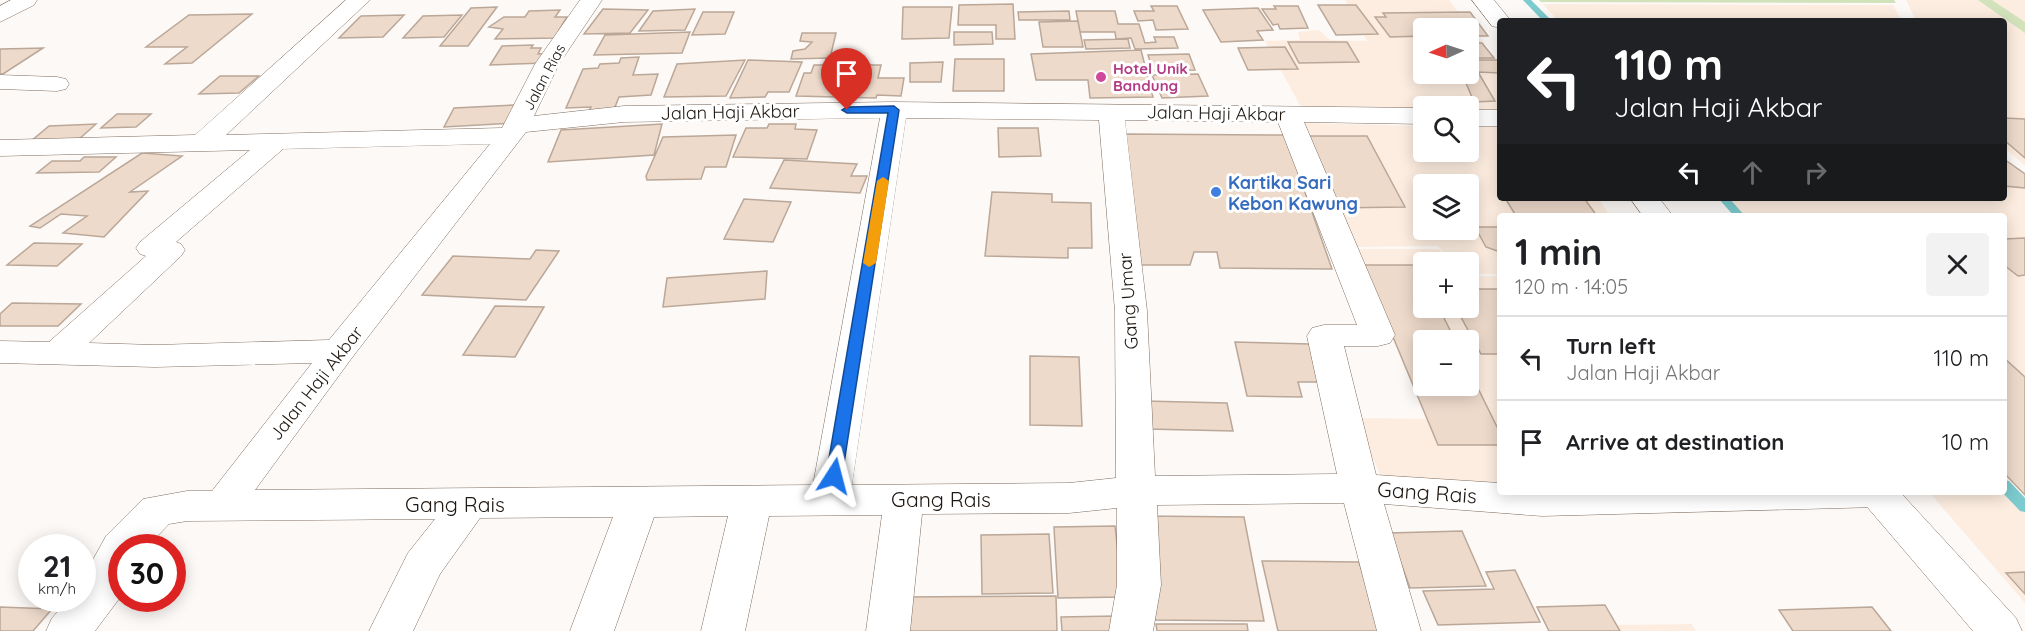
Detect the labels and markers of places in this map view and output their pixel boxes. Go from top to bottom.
pin [821,48,872,110]
place label: Hotel Unik Bandung [1113,59,1188,95]
marker: Hotel Unik Bandung [1094,70,1108,84]
place label: Kartika Sari Kebon Kawung [1228,171,1358,215]
marker: Kartika Sari Kebon Kawung [1209,185,1223,199]

